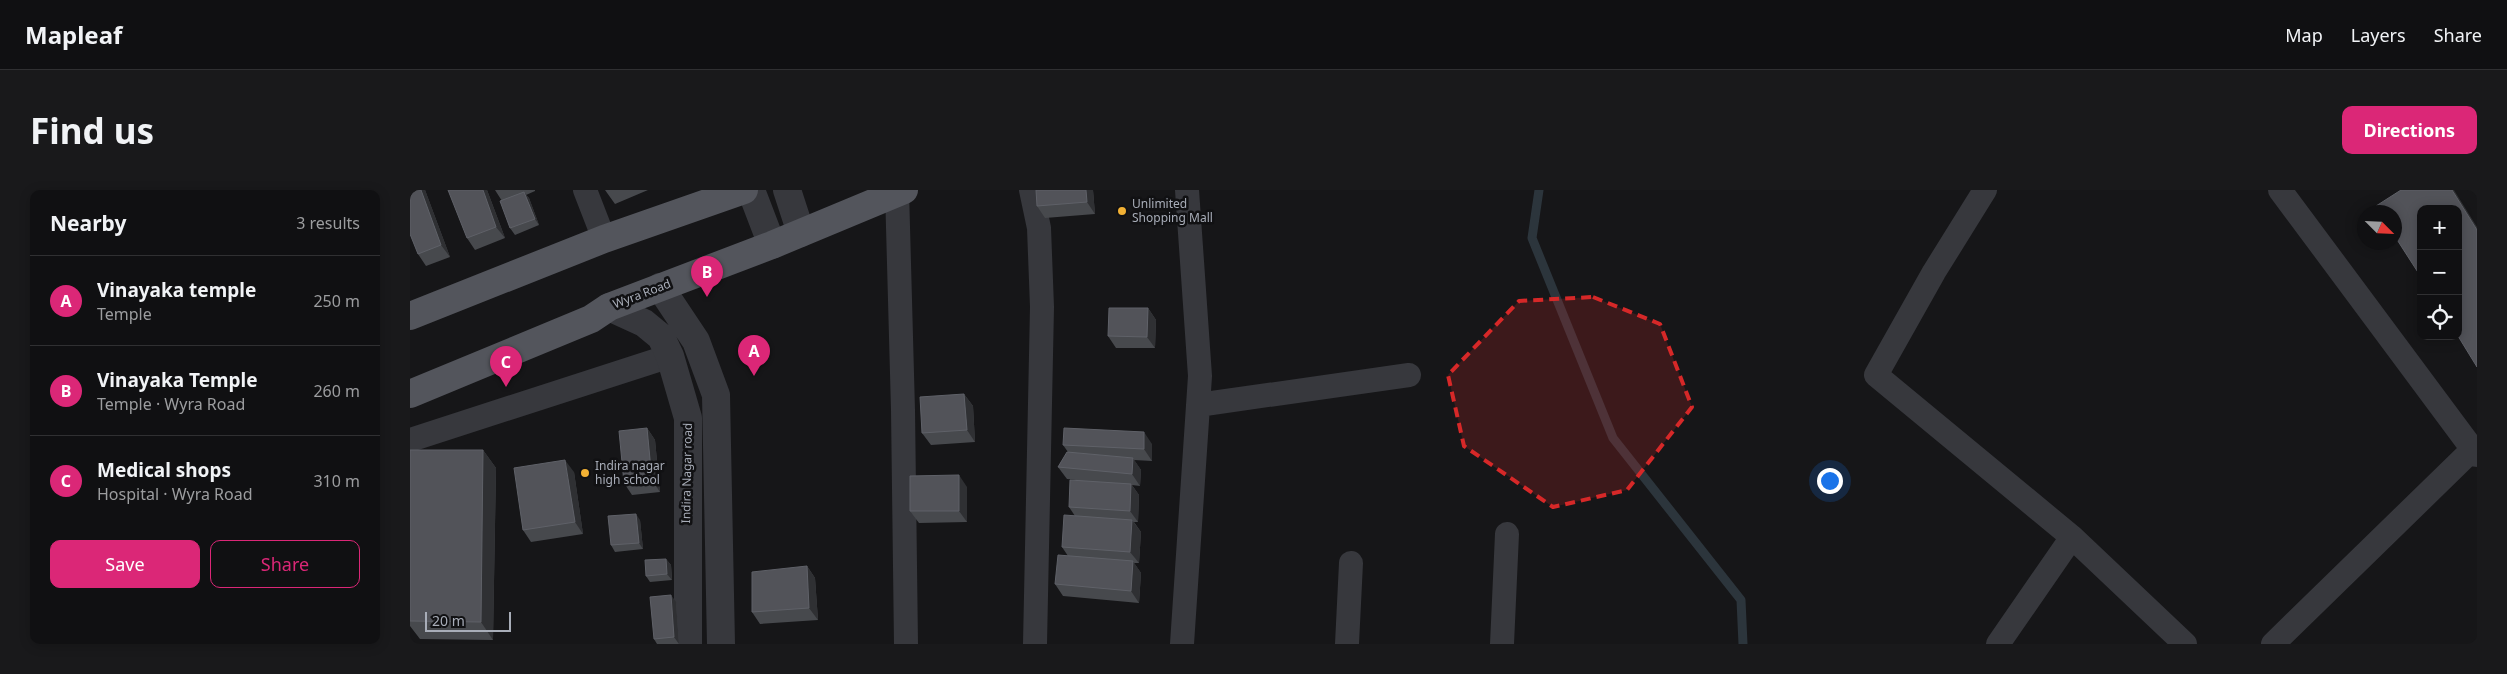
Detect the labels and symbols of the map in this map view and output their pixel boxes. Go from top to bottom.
place label: Unlimited Shopping Mall [1132,195,1213,226]
marker: Unlimited Shopping Mall [1116,205,1128,217]
north arrow [2357,205,2402,250]
pin: B [691,256,723,297]
street label: Wyra Road [610,275,673,312]
pin: A [738,335,770,376]
pin: C [490,346,522,387]
street label: Indira Nagar road [677,423,696,523]
place label: Indira nagar high school [595,457,665,488]
marker: Indira nagar high school [579,467,591,479]
your location [1817,468,1843,494]
scale bar [425,609,511,632]

